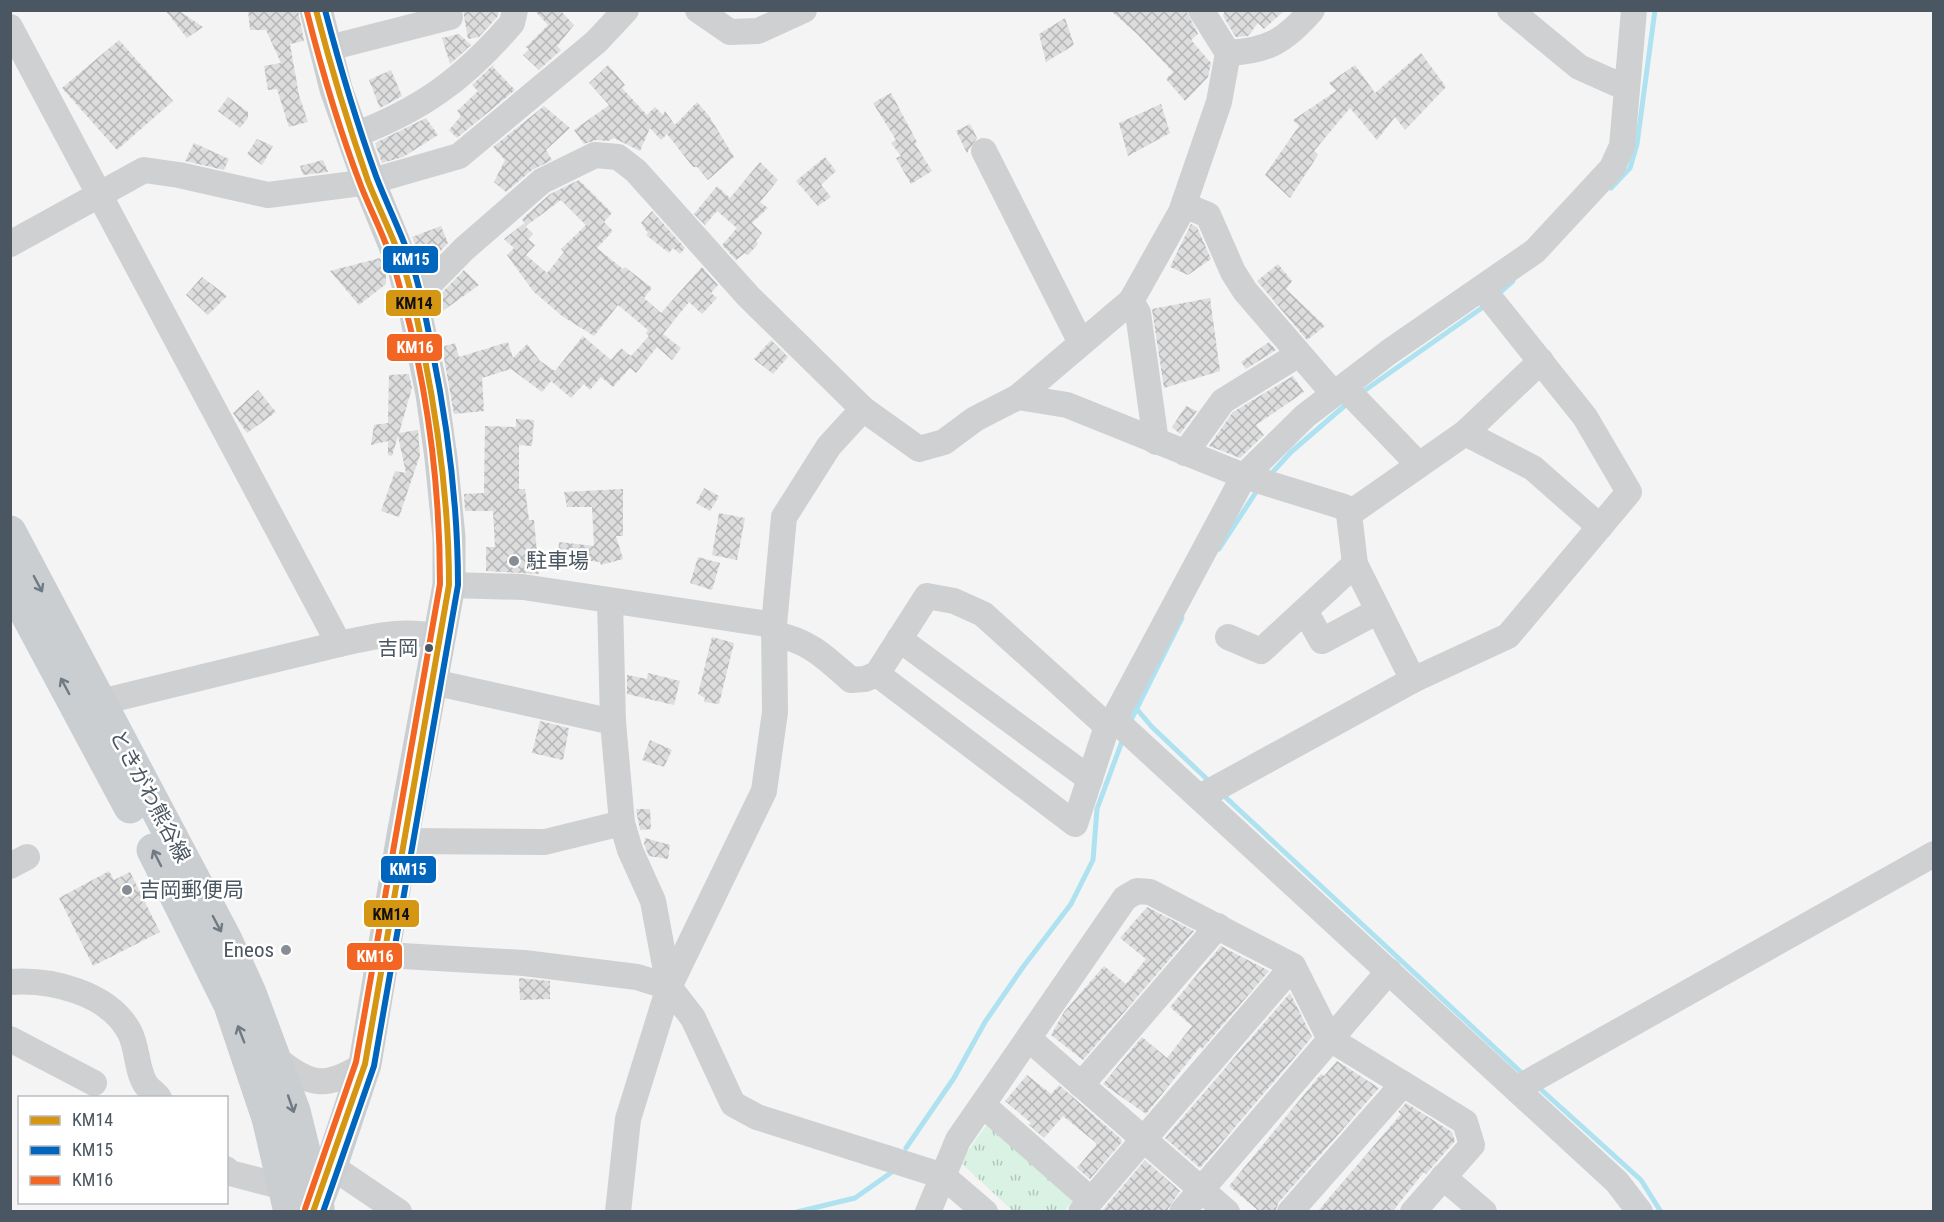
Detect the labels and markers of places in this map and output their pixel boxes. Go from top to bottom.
place label: 駐車場 [526,549,589,573]
marker: 駐車場 [507,554,521,568]
place label: 吉岡 [378,636,418,660]
marker: 吉岡 [423,642,435,654]
place label: 吉岡郵便局 [139,878,244,902]
marker: 吉岡郵便局 [120,883,134,897]
place label: Eneos [223,938,274,962]
marker: Eneos [279,943,293,957]

